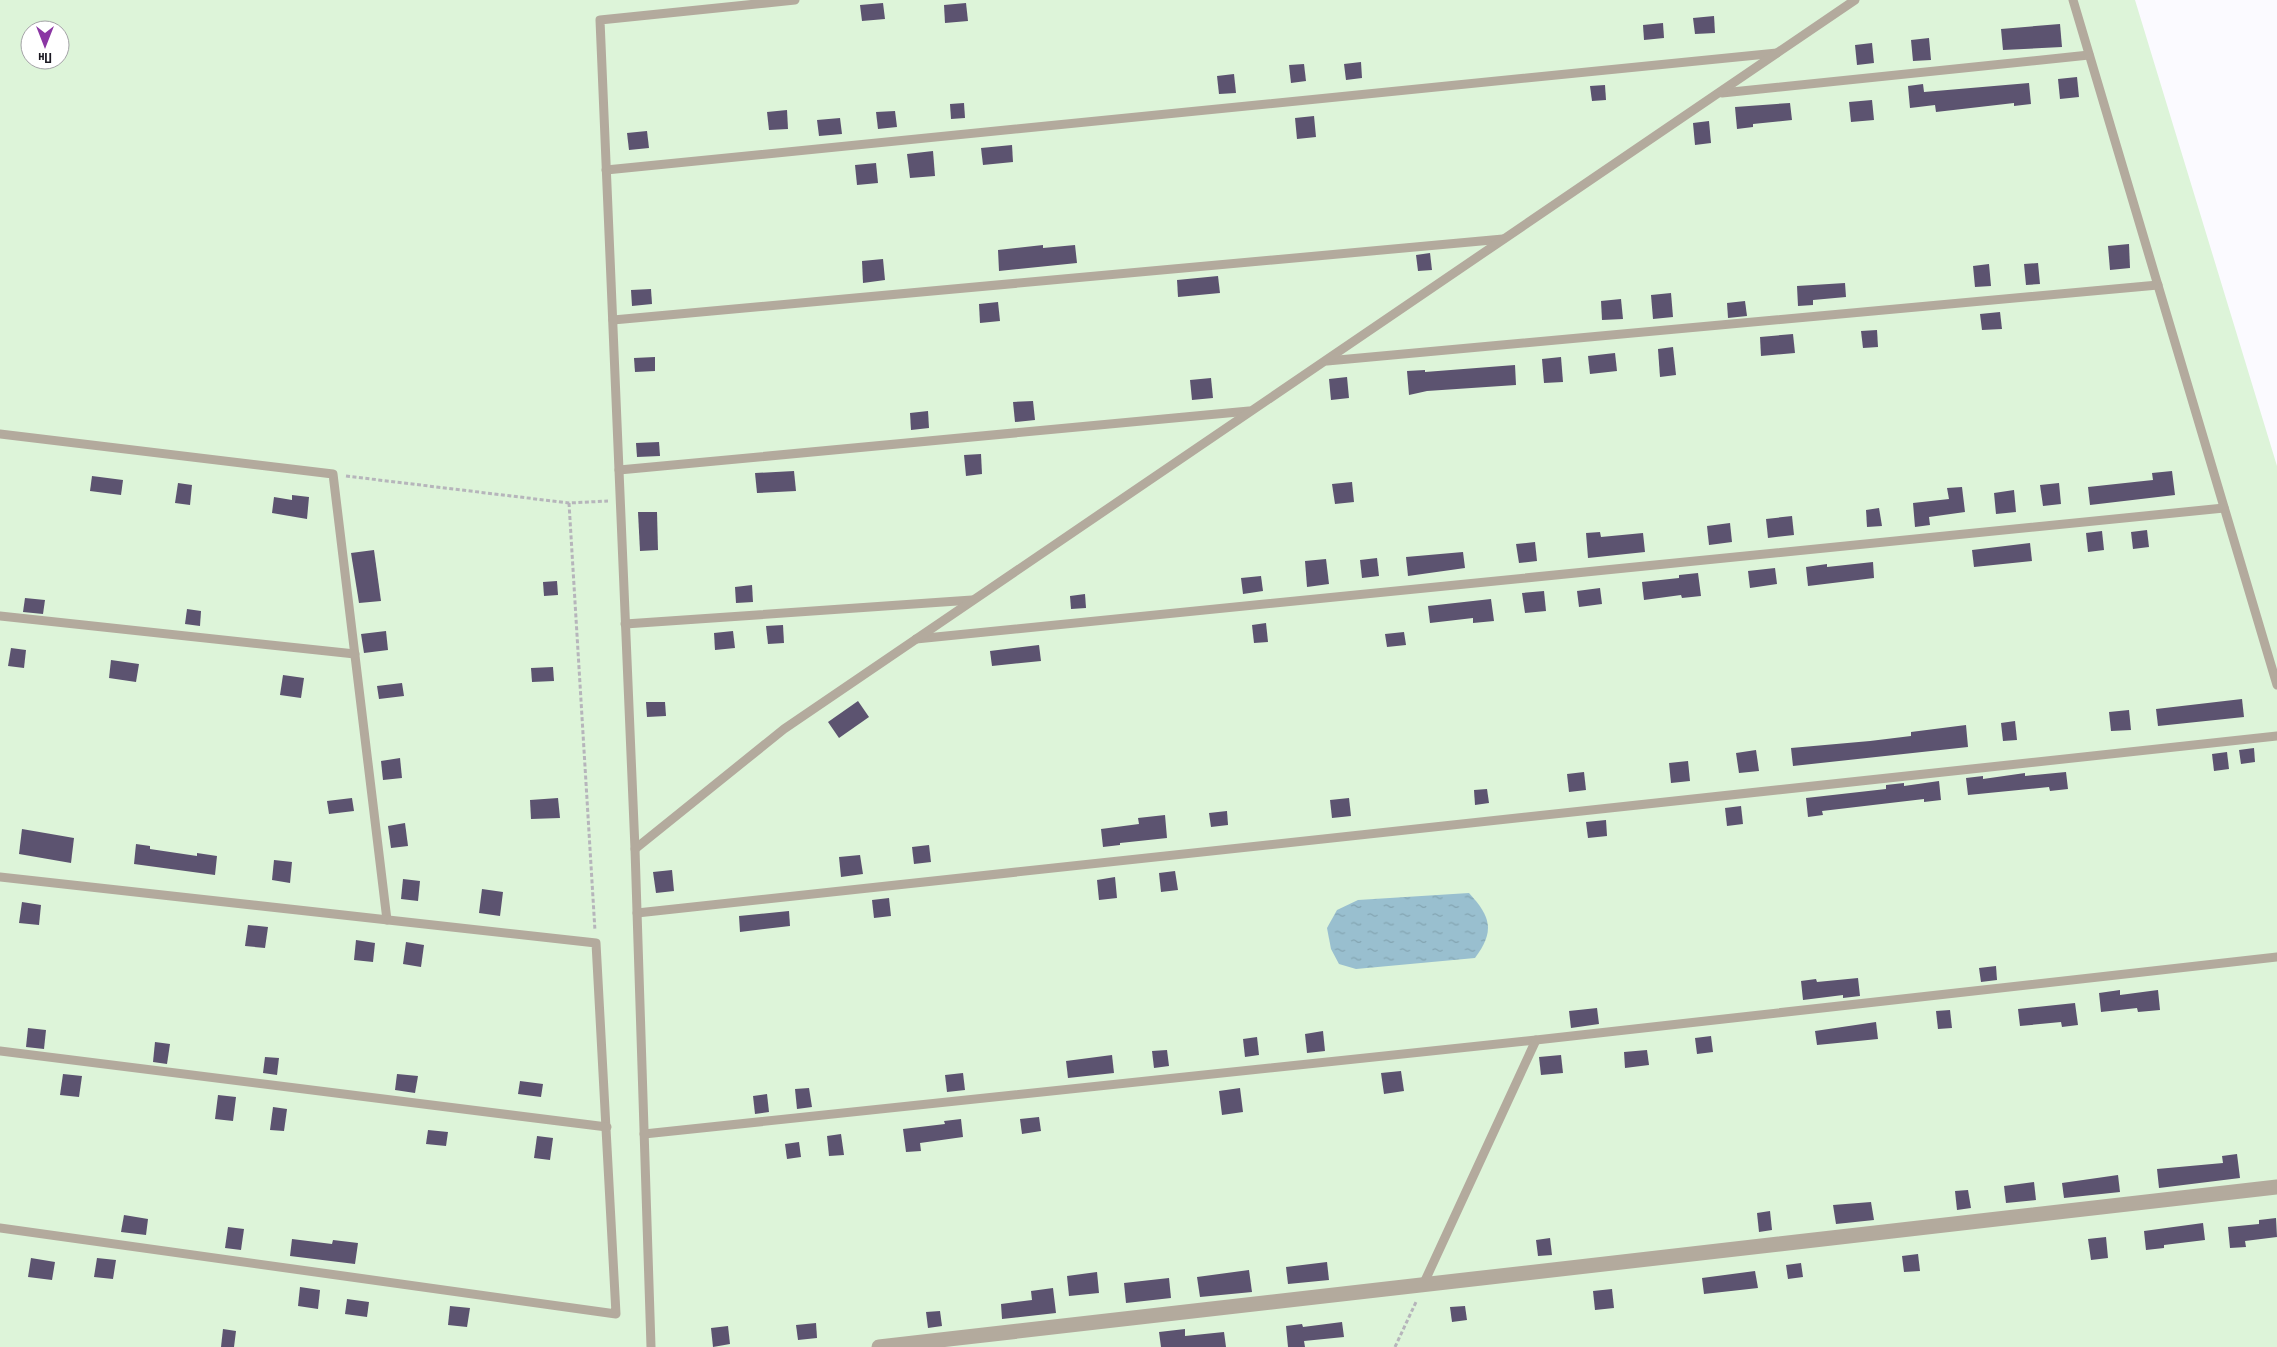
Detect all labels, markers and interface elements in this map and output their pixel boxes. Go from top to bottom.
north arrow [20,20,70,70]
text: Пн [38,49,52,67]

